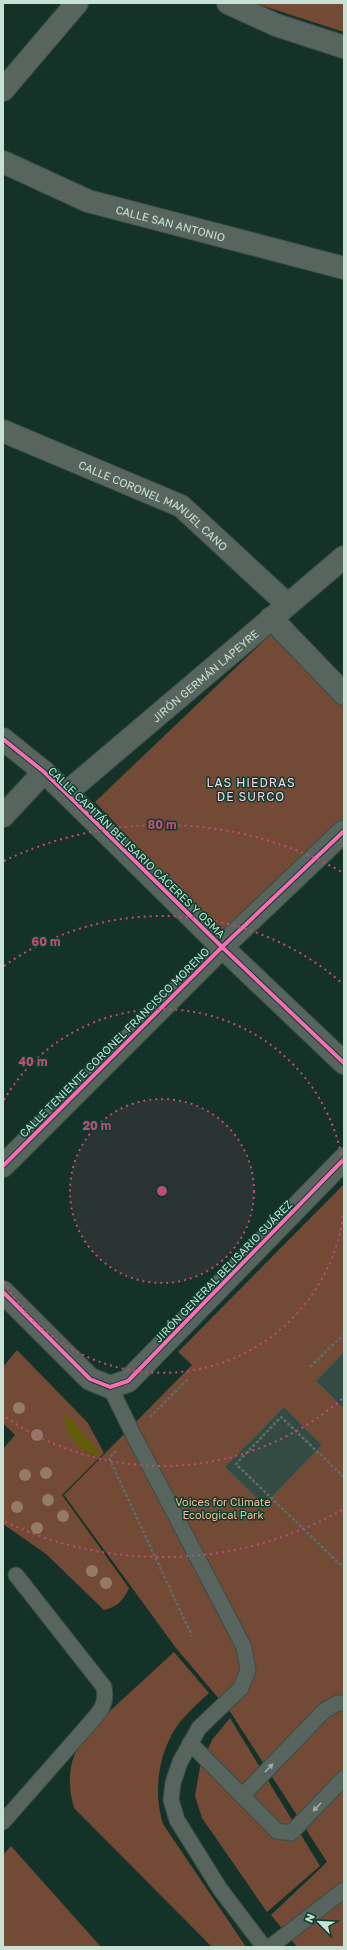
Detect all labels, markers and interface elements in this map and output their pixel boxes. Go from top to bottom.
street label: CALLE SAN ANTONIO [115,202,227,243]
street label: CALLE CORONEL MANUEL CANO [77,457,231,553]
street label: JIRÓN GERMÁN LAPEYRE [149,626,261,724]
street label: CALLE CAPITÁN BELISARIO CÁCERES Y OSMA [46,764,229,941]
district label: LAS HIEDRAS DE SURCO [206,775,296,804]
text: 80 m [148,817,176,832]
text: 60 m [32,934,60,949]
street label: CALLE TENIENTE CORONEL FRANCISCO MORENO [16,944,212,1140]
text: 40 m [19,1054,47,1069]
text: 20 m [83,1118,111,1133]
centre of rings [155,1184,169,1198]
street label: JIRÓN GENERAL BELISARIO SUÁREZ [151,1197,295,1345]
park label: Voices for Climate Ecological Park [175,1495,271,1521]
one-way arrow [264,1763,274,1773]
one-way arrow [313,1802,322,1811]
north arrow [299,1902,339,1942]
text: N [302,1911,317,1924]

